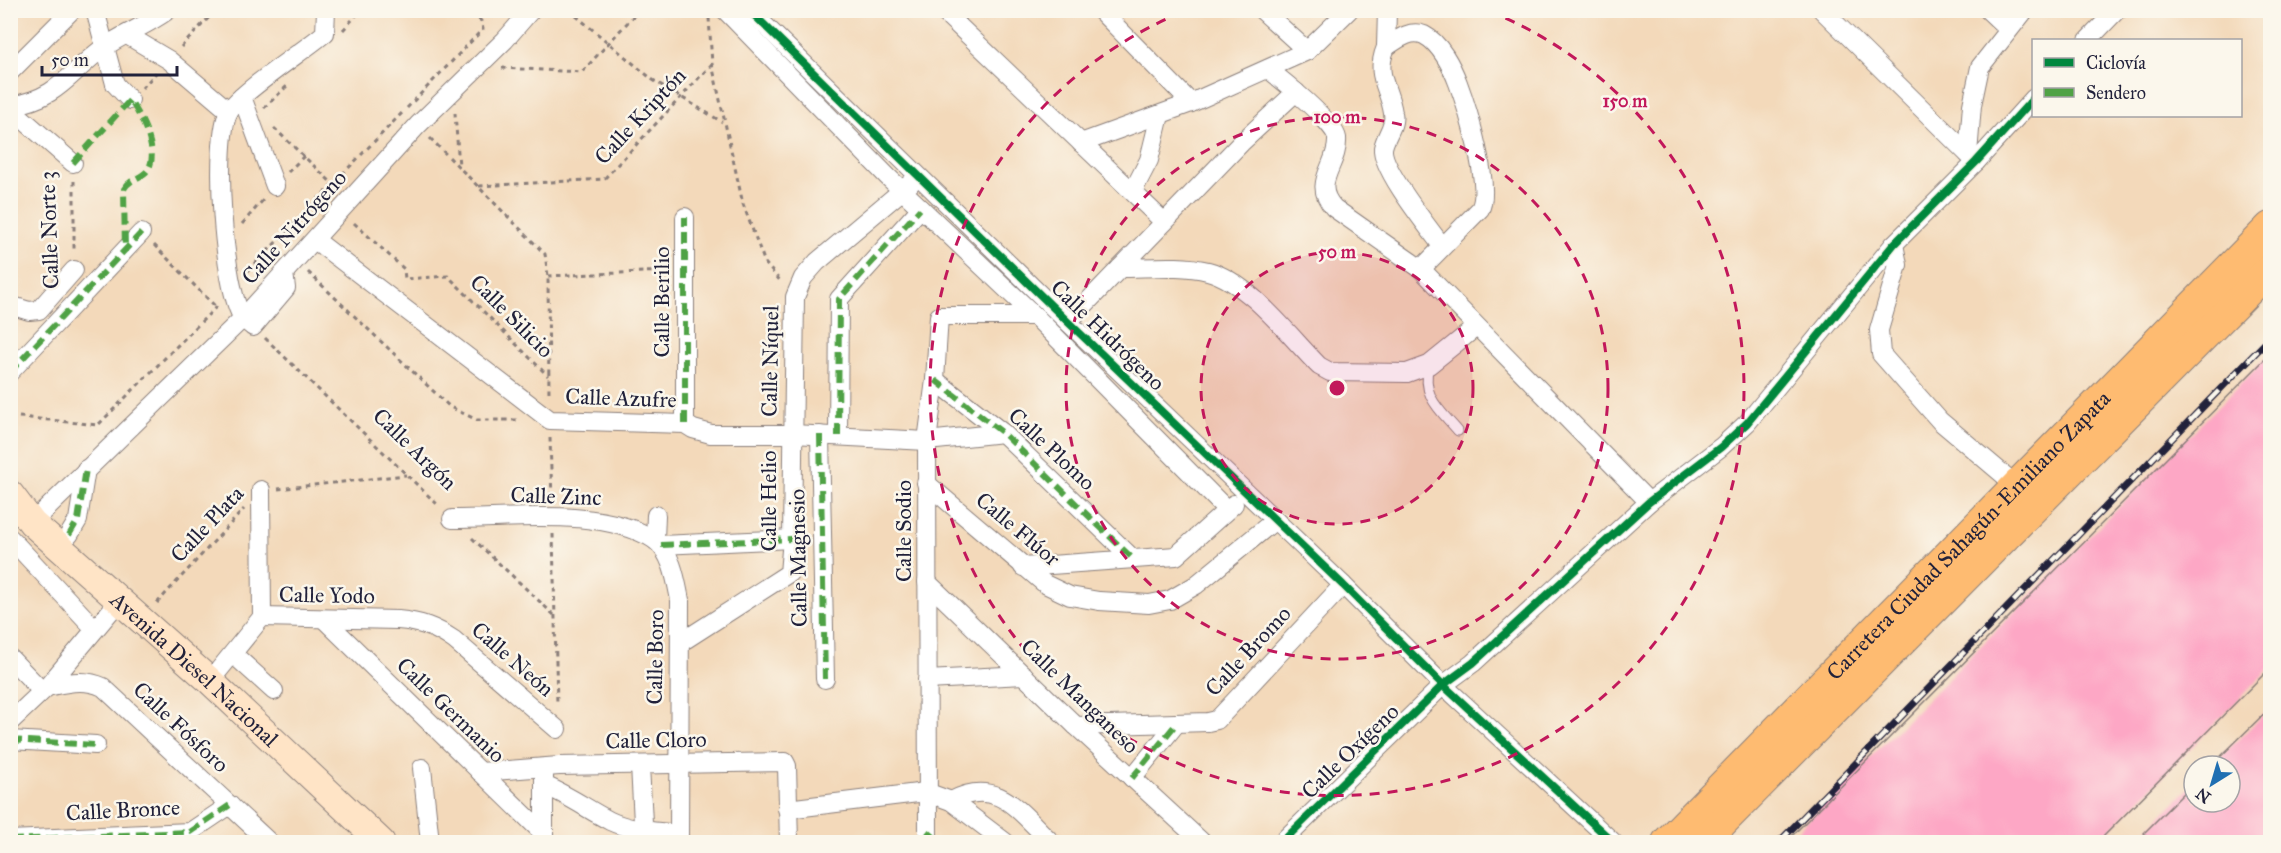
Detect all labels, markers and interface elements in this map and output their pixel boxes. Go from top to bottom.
scale bar [42,39,177,77]
legend [2032,39,2242,117]
text: 50 m [51,49,89,71]
text: Ciclovía [2086,52,2146,74]
street label: Calle Kriptón [589,62,691,170]
text: Sendero [2086,82,2146,104]
text: 150 m [1603,90,1648,112]
text: 100 m [1314,106,1361,128]
street label: Calle Nitrógeno [236,164,352,290]
street label: Calle Norte 3 [33,170,65,290]
text: 50 m [1318,241,1357,263]
street label: Calle Berilio [648,246,675,358]
street label: Calle Silicio [465,269,559,363]
street label: Calle Hidrógeno [1045,274,1171,396]
street label: Calle Níquel [756,305,784,417]
centre of rings [1327,378,1347,398]
street label: Calle Azufre [565,383,677,413]
street label: Carretera Ciudad Sahagún-Emiliano Zapata [1820,384,2116,685]
street label: Calle Argón [367,402,463,496]
street label: Calle Plomo [1003,402,1101,496]
street label: Calle Helio [755,450,782,552]
street label: Calle Plata [165,480,250,568]
street label: Calle Sodio [890,480,917,582]
street label: Calle Zinc [510,481,602,511]
street label: Calle Flúor [970,486,1066,572]
street label: Calle Magnesio [783,489,813,627]
street label: Calle Yodo [279,581,375,609]
street label: Avenida Diesel Nacional [104,585,284,752]
street label: Calle Bromo [1199,600,1297,702]
street label: Calle Boro [641,609,669,705]
street label: Calle Neón [466,616,560,702]
street label: Calle Manganeso [1015,633,1145,759]
street label: Calle Germanio [391,652,511,768]
street label: Calle Fósforo [128,676,234,778]
street label: Calle Oxígeno [1296,698,1404,804]
street label: Calle Cloro [605,726,707,754]
north arrow [2182,754,2242,814]
text: N [2192,784,2214,807]
street label: Calle Bronce [65,794,181,826]

